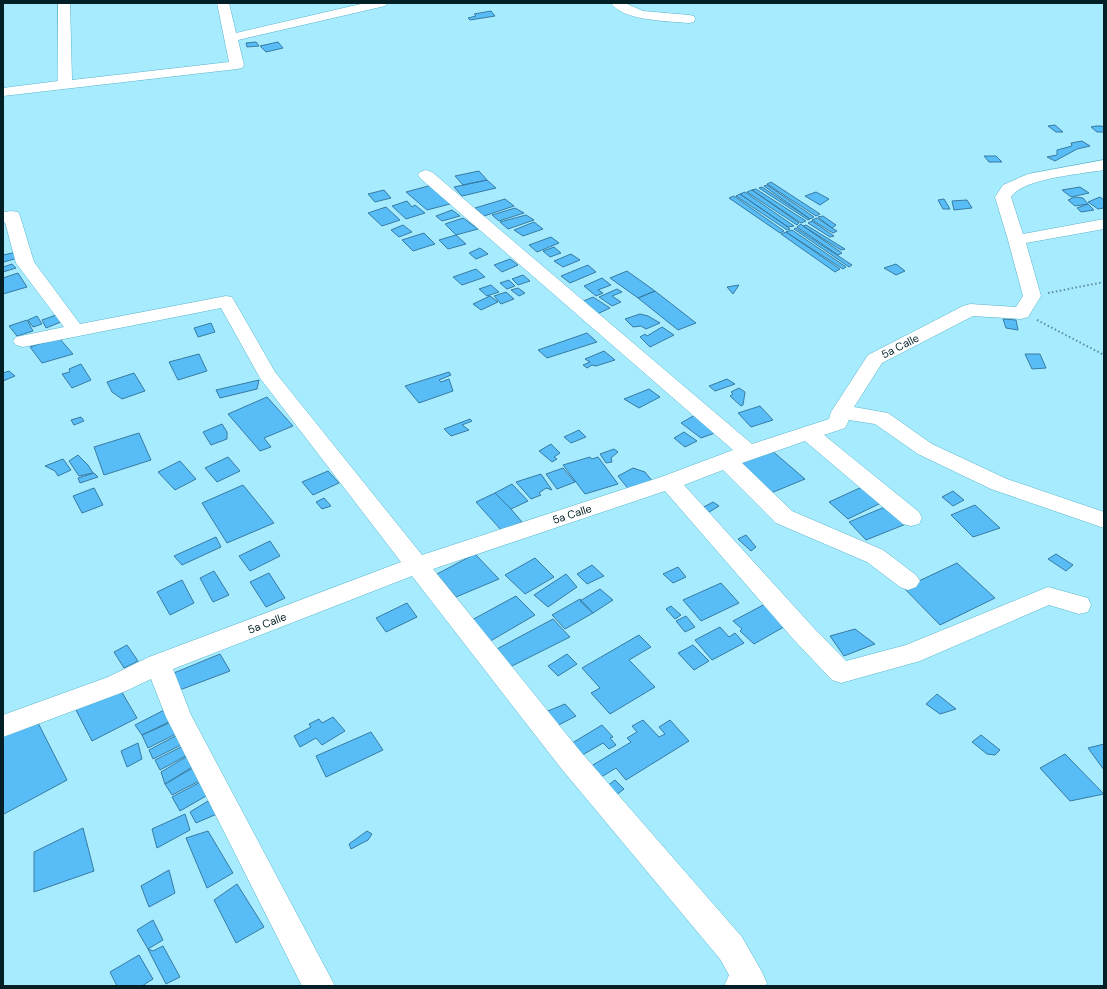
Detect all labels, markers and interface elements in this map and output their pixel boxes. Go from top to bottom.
street label: 5a Calle [879,331,921,361]
street label: 5a Calle [551,501,593,527]
street label: 5a Calle [246,609,288,637]

